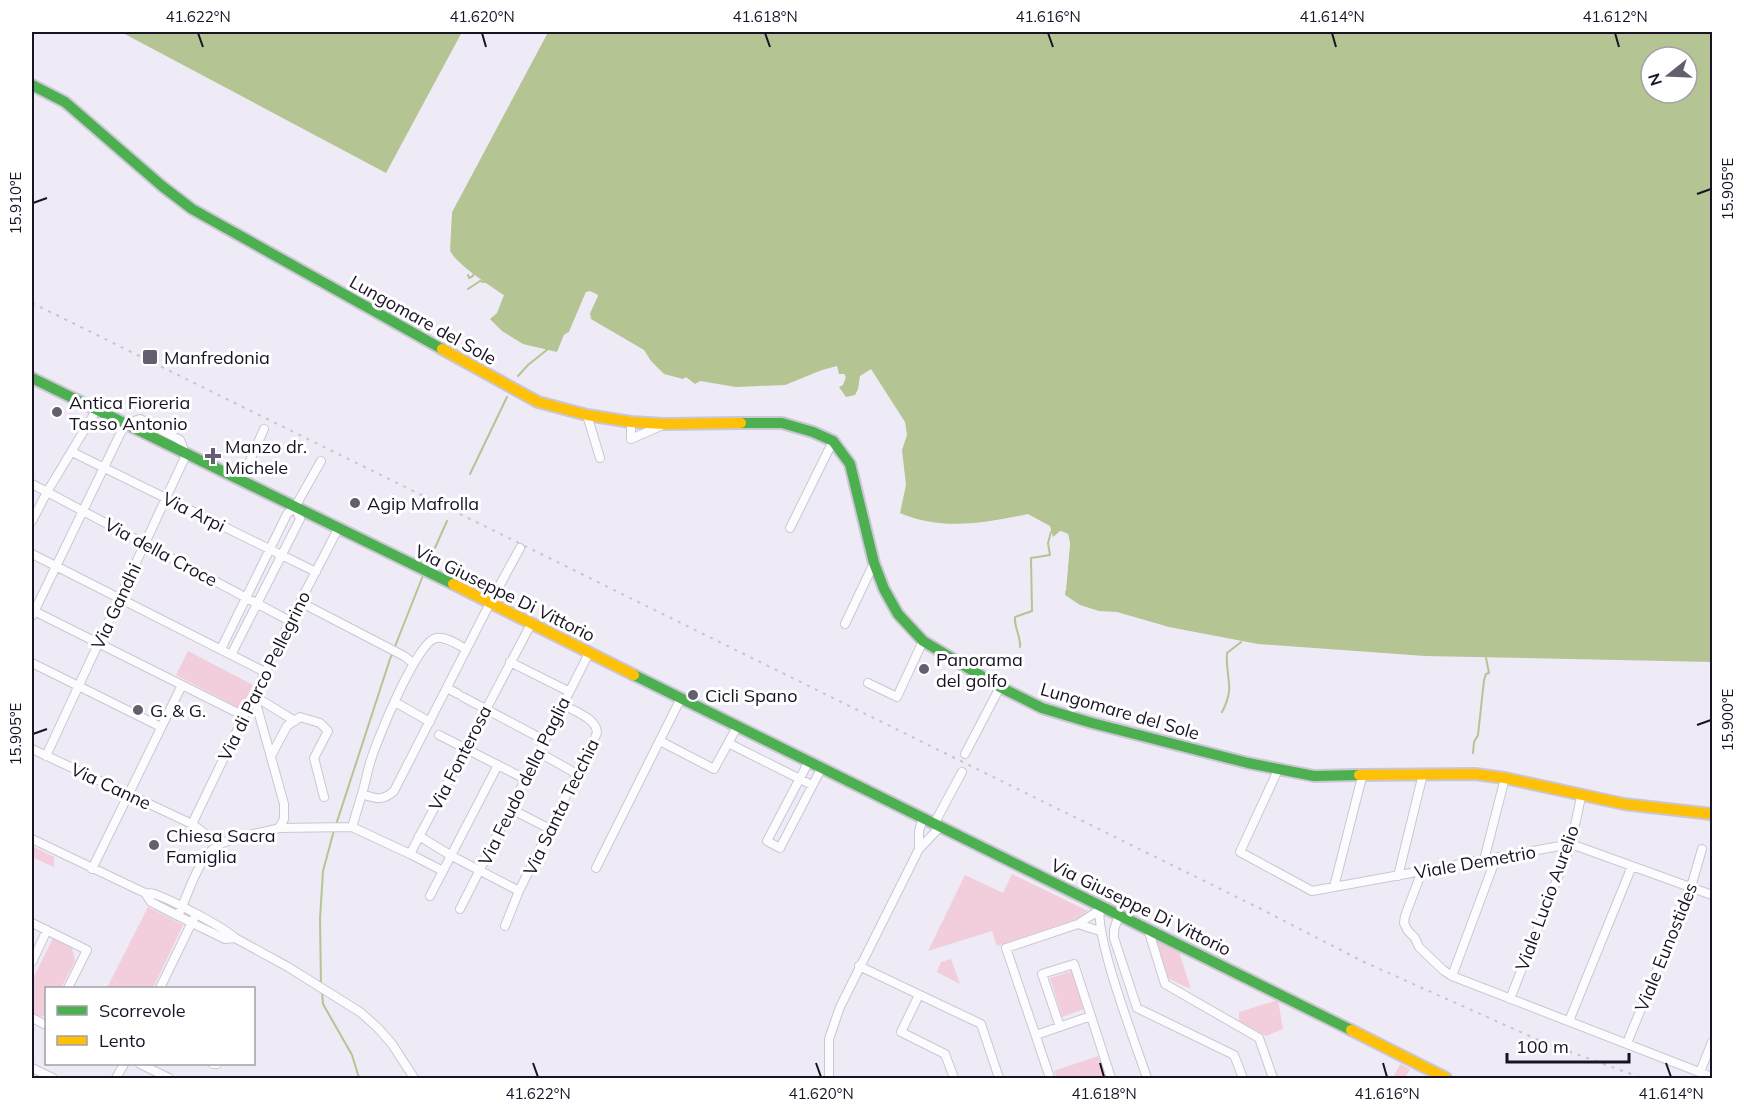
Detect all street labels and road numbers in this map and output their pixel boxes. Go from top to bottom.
street label: Lungomare del Sole [346,270,500,370]
street label: Via Arpi [159,487,229,537]
street label: Via della Croce [101,513,221,591]
street label: Via Giuseppe Di Vittorio [411,539,599,647]
street label: Via Gandhi [86,559,146,653]
street label: Via di Parco Pellegrino [213,587,315,765]
street label: Lungomare del Sole [1038,677,1202,745]
street label: Via Feudo della Paglia [473,693,575,869]
street label: Via Fonterosa [424,701,496,815]
street label: Via Santa Tecchia [518,735,604,879]
street label: Via Canne [67,757,155,815]
street label: Viale Lucio Aurelio [1510,822,1584,974]
street label: Viale Demetrio [1413,840,1537,884]
street label: Via Giuseppe Di Vittorio [1047,853,1235,961]
street label: Viale Eunostides [1630,879,1702,1015]

